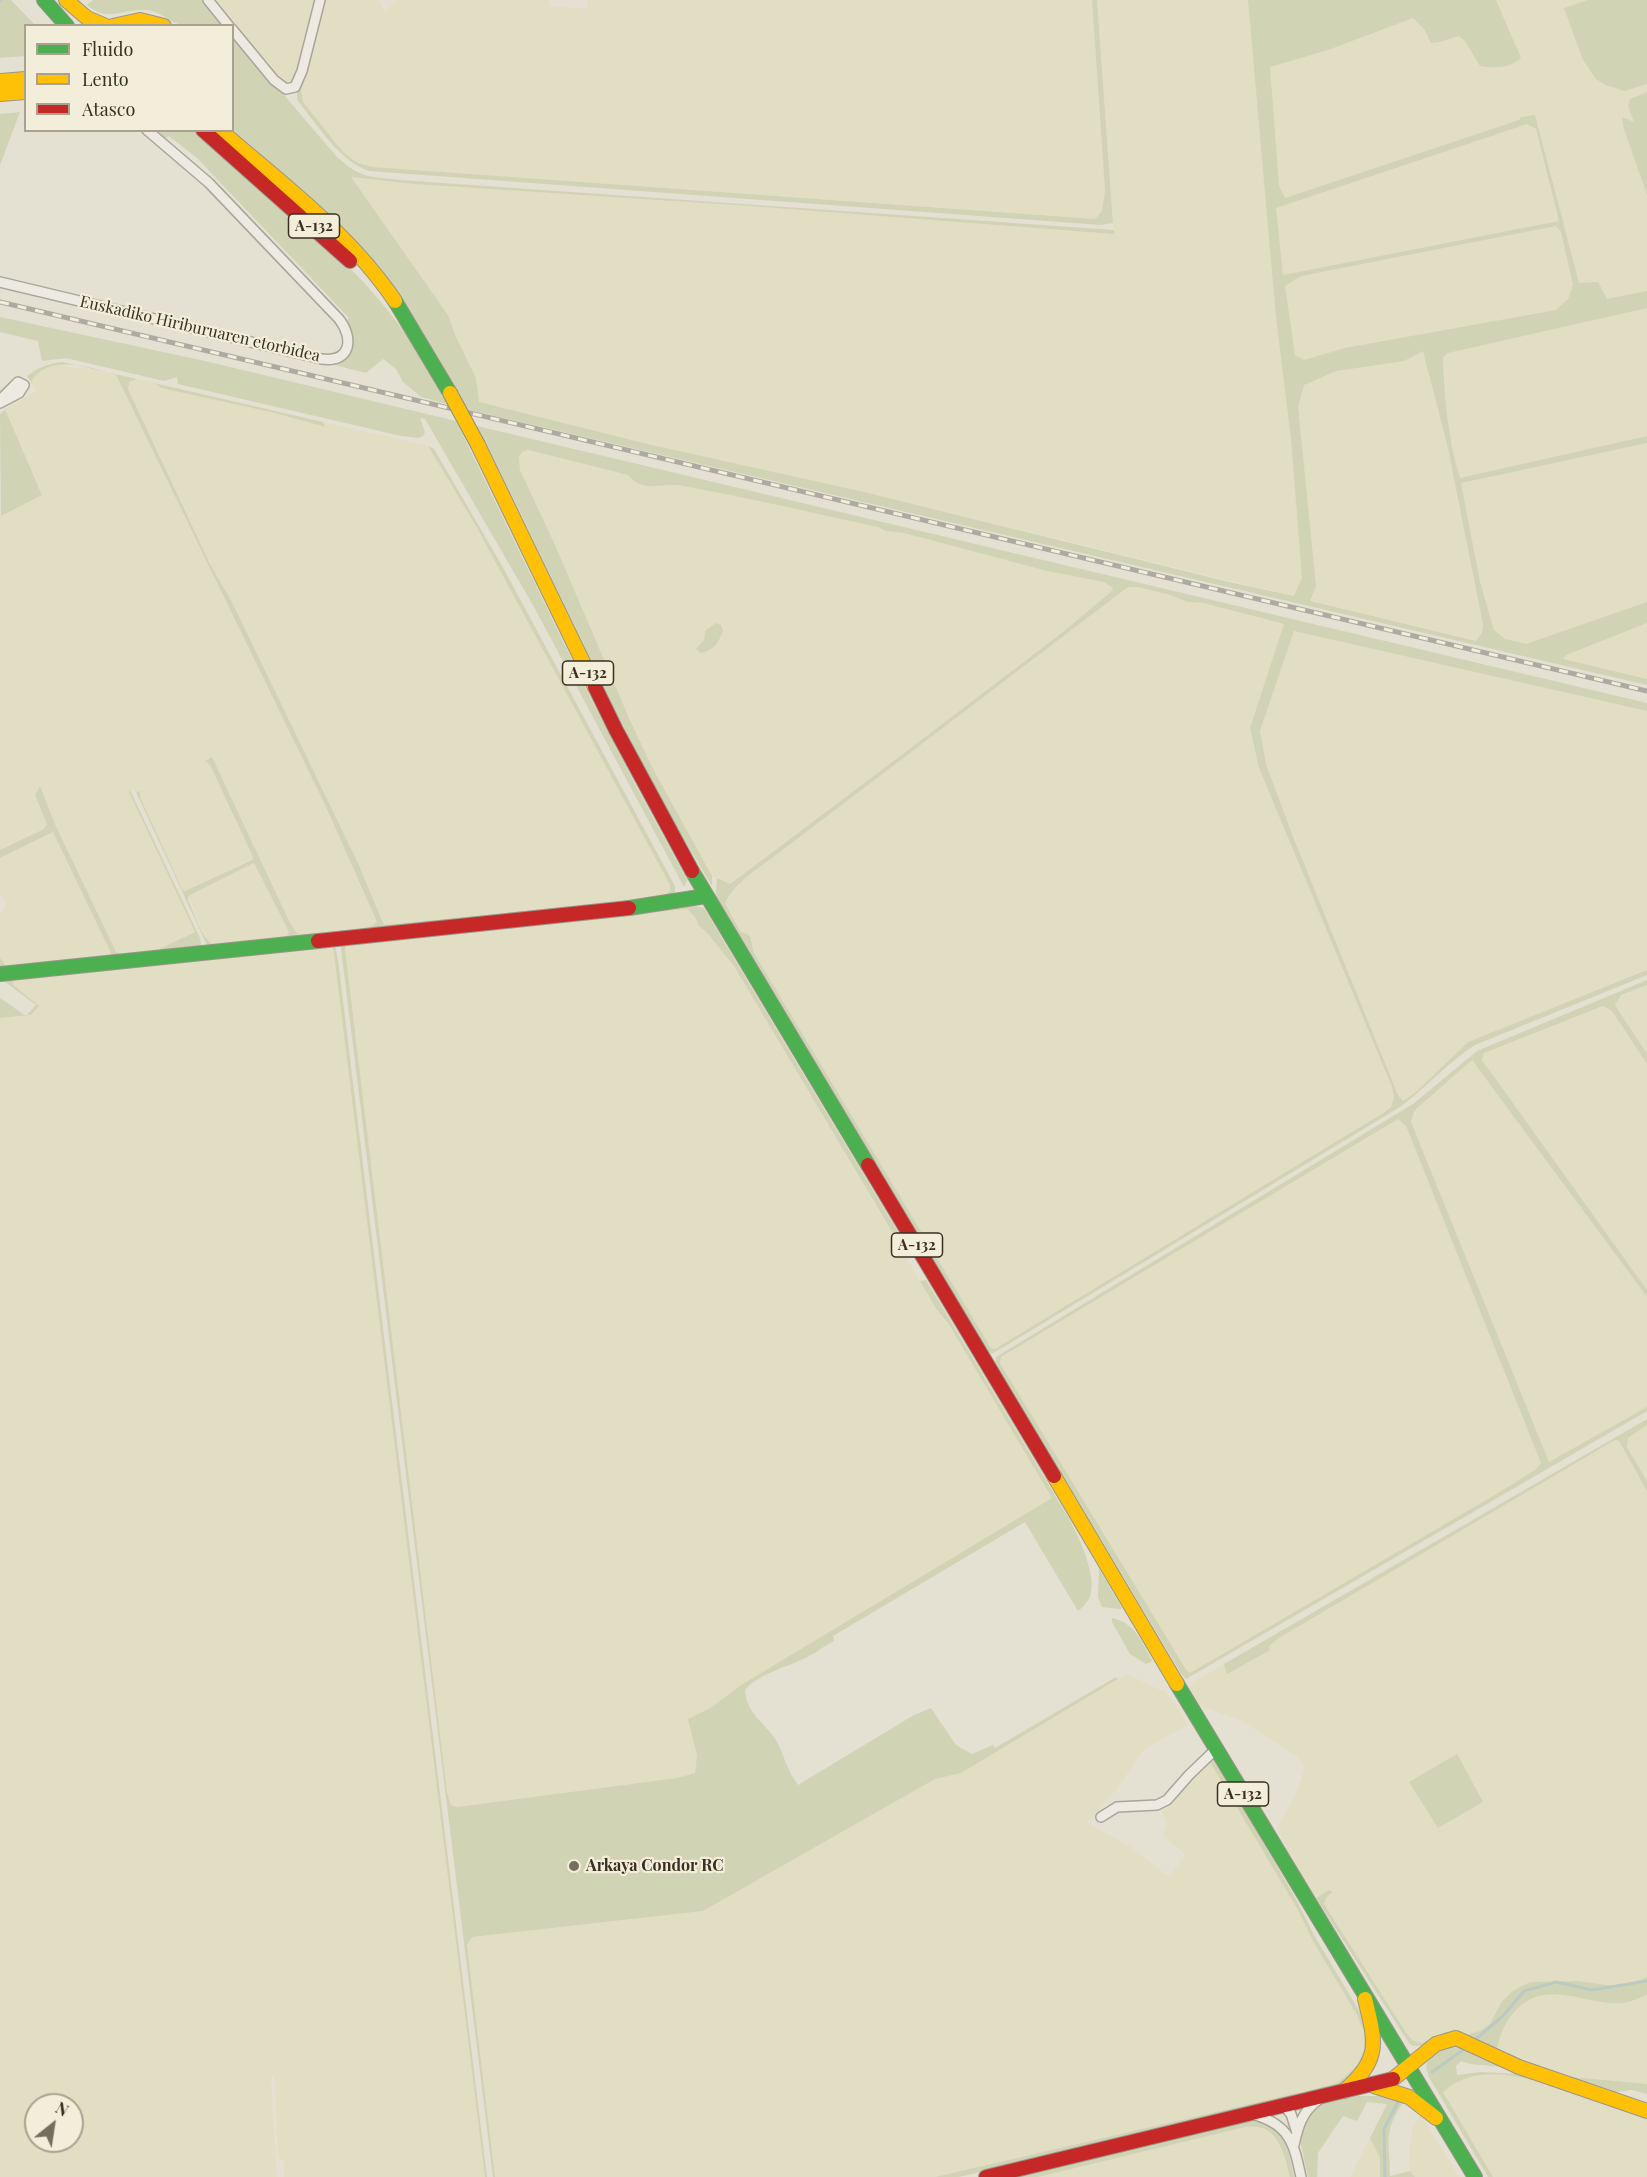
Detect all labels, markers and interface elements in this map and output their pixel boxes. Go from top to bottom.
legend [24,24,234,132]
text: Fluido [82,37,133,61]
text: Lento [82,67,129,91]
text: Atasco [82,97,135,121]
road number: A-132 [288,214,340,238]
street label: Euskadiko Hiriburuaren etorbidea [78,292,322,366]
road number: A-132 [562,661,614,685]
road number: A-132 [892,1233,942,1257]
road number: A-132 [1218,1782,1268,1806]
place label: Arkaya Condor RC [586,1856,724,1876]
marker: Arkaya Condor RC [567,1859,581,1873]
north arrow [24,2093,84,2153]
text: N [52,2097,73,2121]

